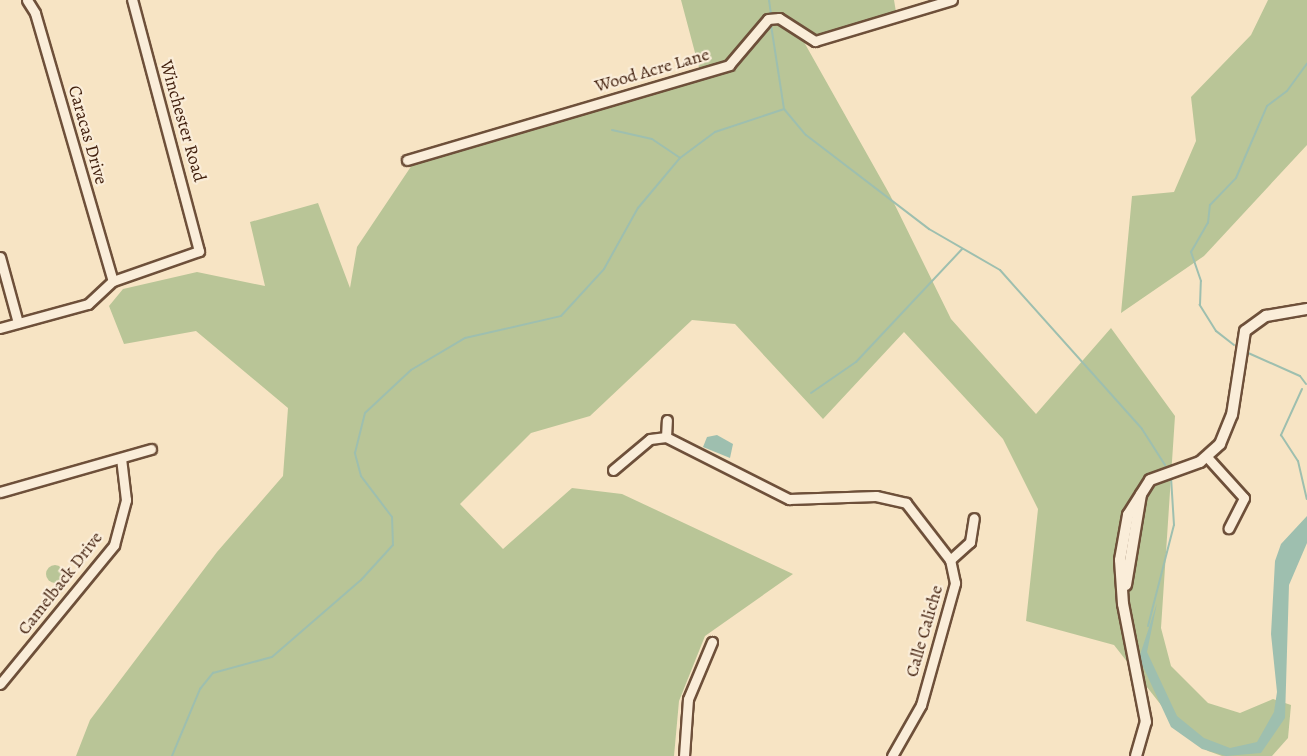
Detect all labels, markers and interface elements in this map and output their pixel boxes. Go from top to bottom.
street label: Wood Acre Lane [592,43,712,97]
street label: Winchester Road [155,58,211,184]
street label: Caracas Drive [64,83,112,187]
street label: Camelback Drive [13,527,107,639]
street label: Calle Caliche [901,583,947,679]

